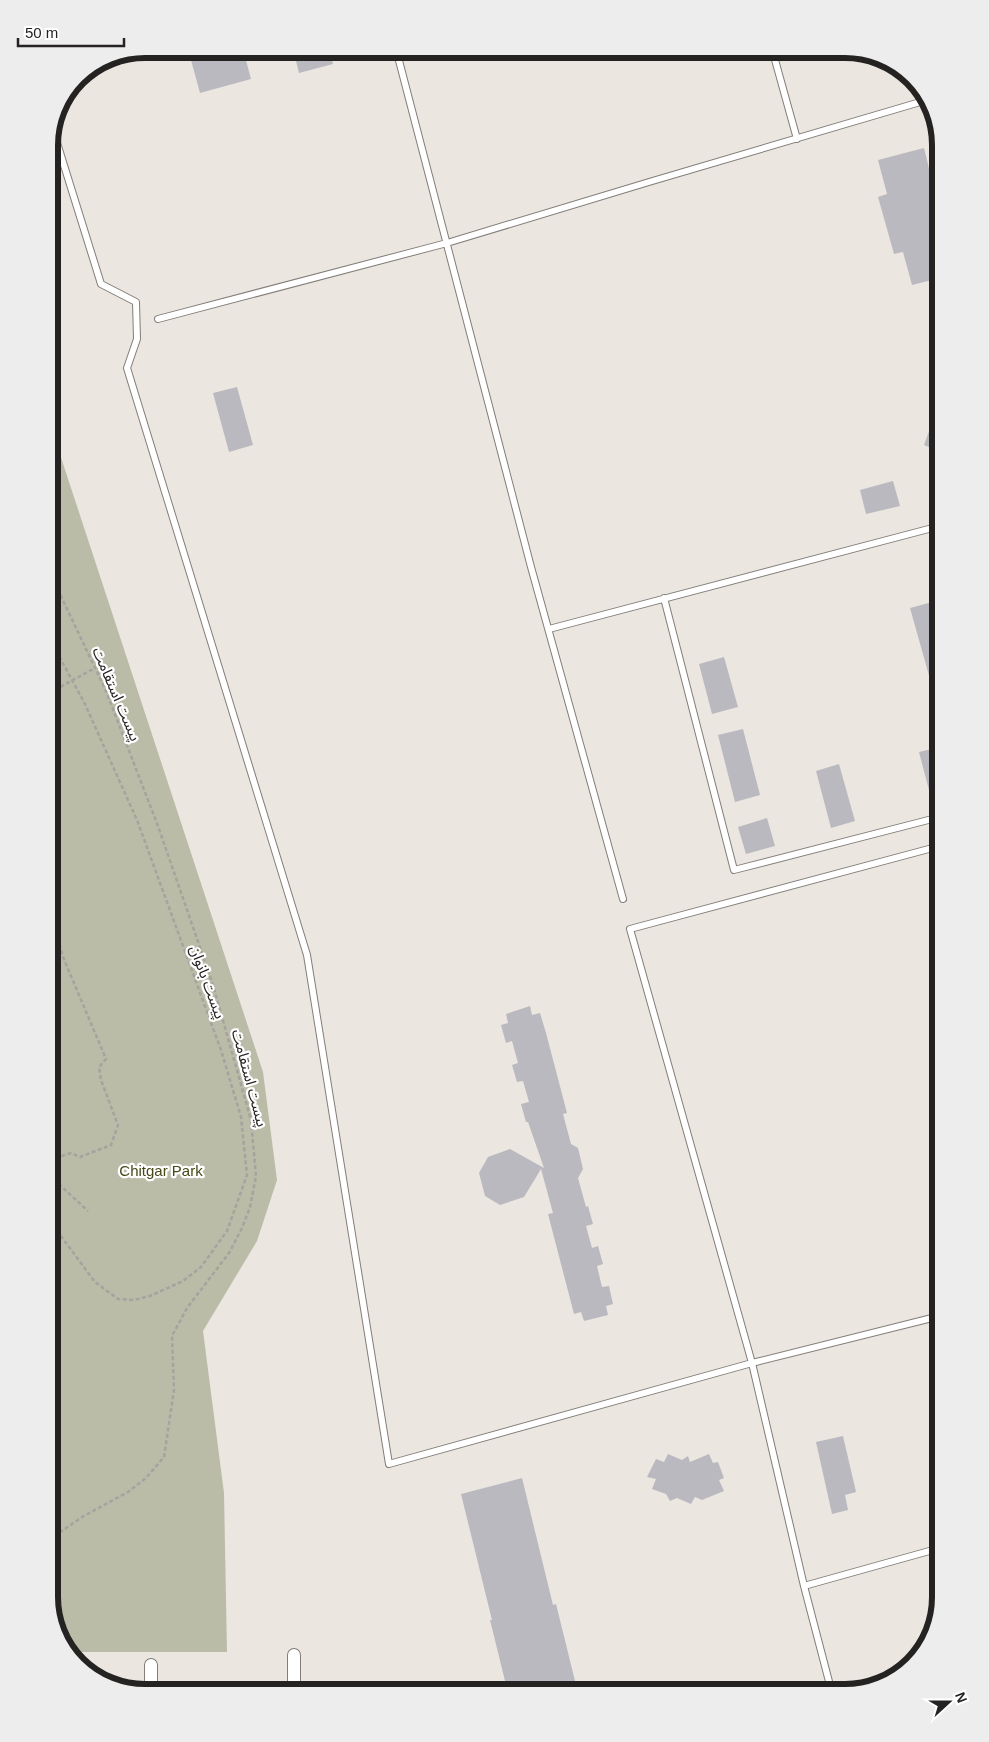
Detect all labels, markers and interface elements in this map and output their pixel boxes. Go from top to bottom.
scale bar [18,15,124,47]
text: 50 m [25,24,58,41]
street label: پیست استقامت [88,644,144,744]
street label: پیست بانوان [185,943,229,1022]
street label: پیست استقامت [227,1027,271,1129]
park label: Chitgar Park [119,1162,203,1179]
north arrow [924,1677,974,1727]
text: N [952,1690,970,1705]

